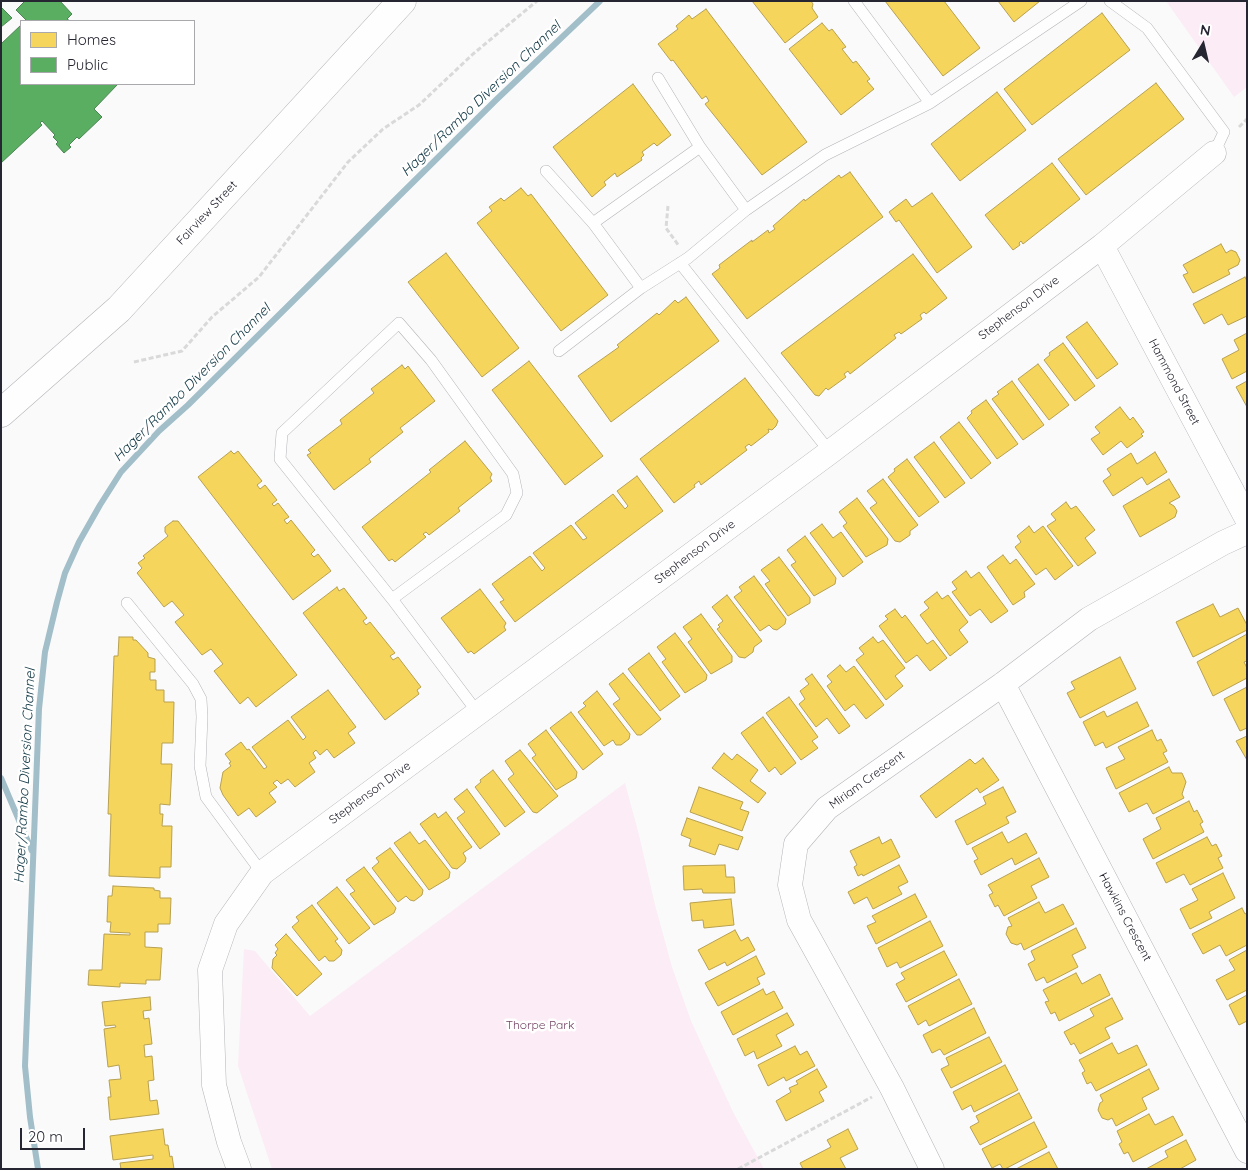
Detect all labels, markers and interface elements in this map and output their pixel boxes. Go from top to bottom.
water label: Hager/Rambo Diversion Channel [398,18,564,180]
legend [20,20,195,85]
north arrow [1178,20,1228,70]
text: N [1199,20,1212,40]
text: Homes [67,30,116,49]
text: Public [67,55,108,74]
street label: Fairview Street [174,178,240,248]
street label: Stephenson Drive [976,273,1062,343]
water label: Hager/Rambo Diversion Channel [110,301,274,465]
street label: Hammond Street [1145,337,1203,427]
street label: Stephenson Drive [652,517,738,587]
water label: Hager/Rambo Diversion Channel [11,668,39,884]
street label: Miriam Crescent [826,748,908,812]
street label: Stephenson Drive [326,759,414,827]
street label: Hawkins Crescent [1096,870,1154,964]
park label: Thorpe Park [506,1018,574,1032]
scale bar [22,1118,88,1150]
text: 20 m [28,1127,63,1146]

